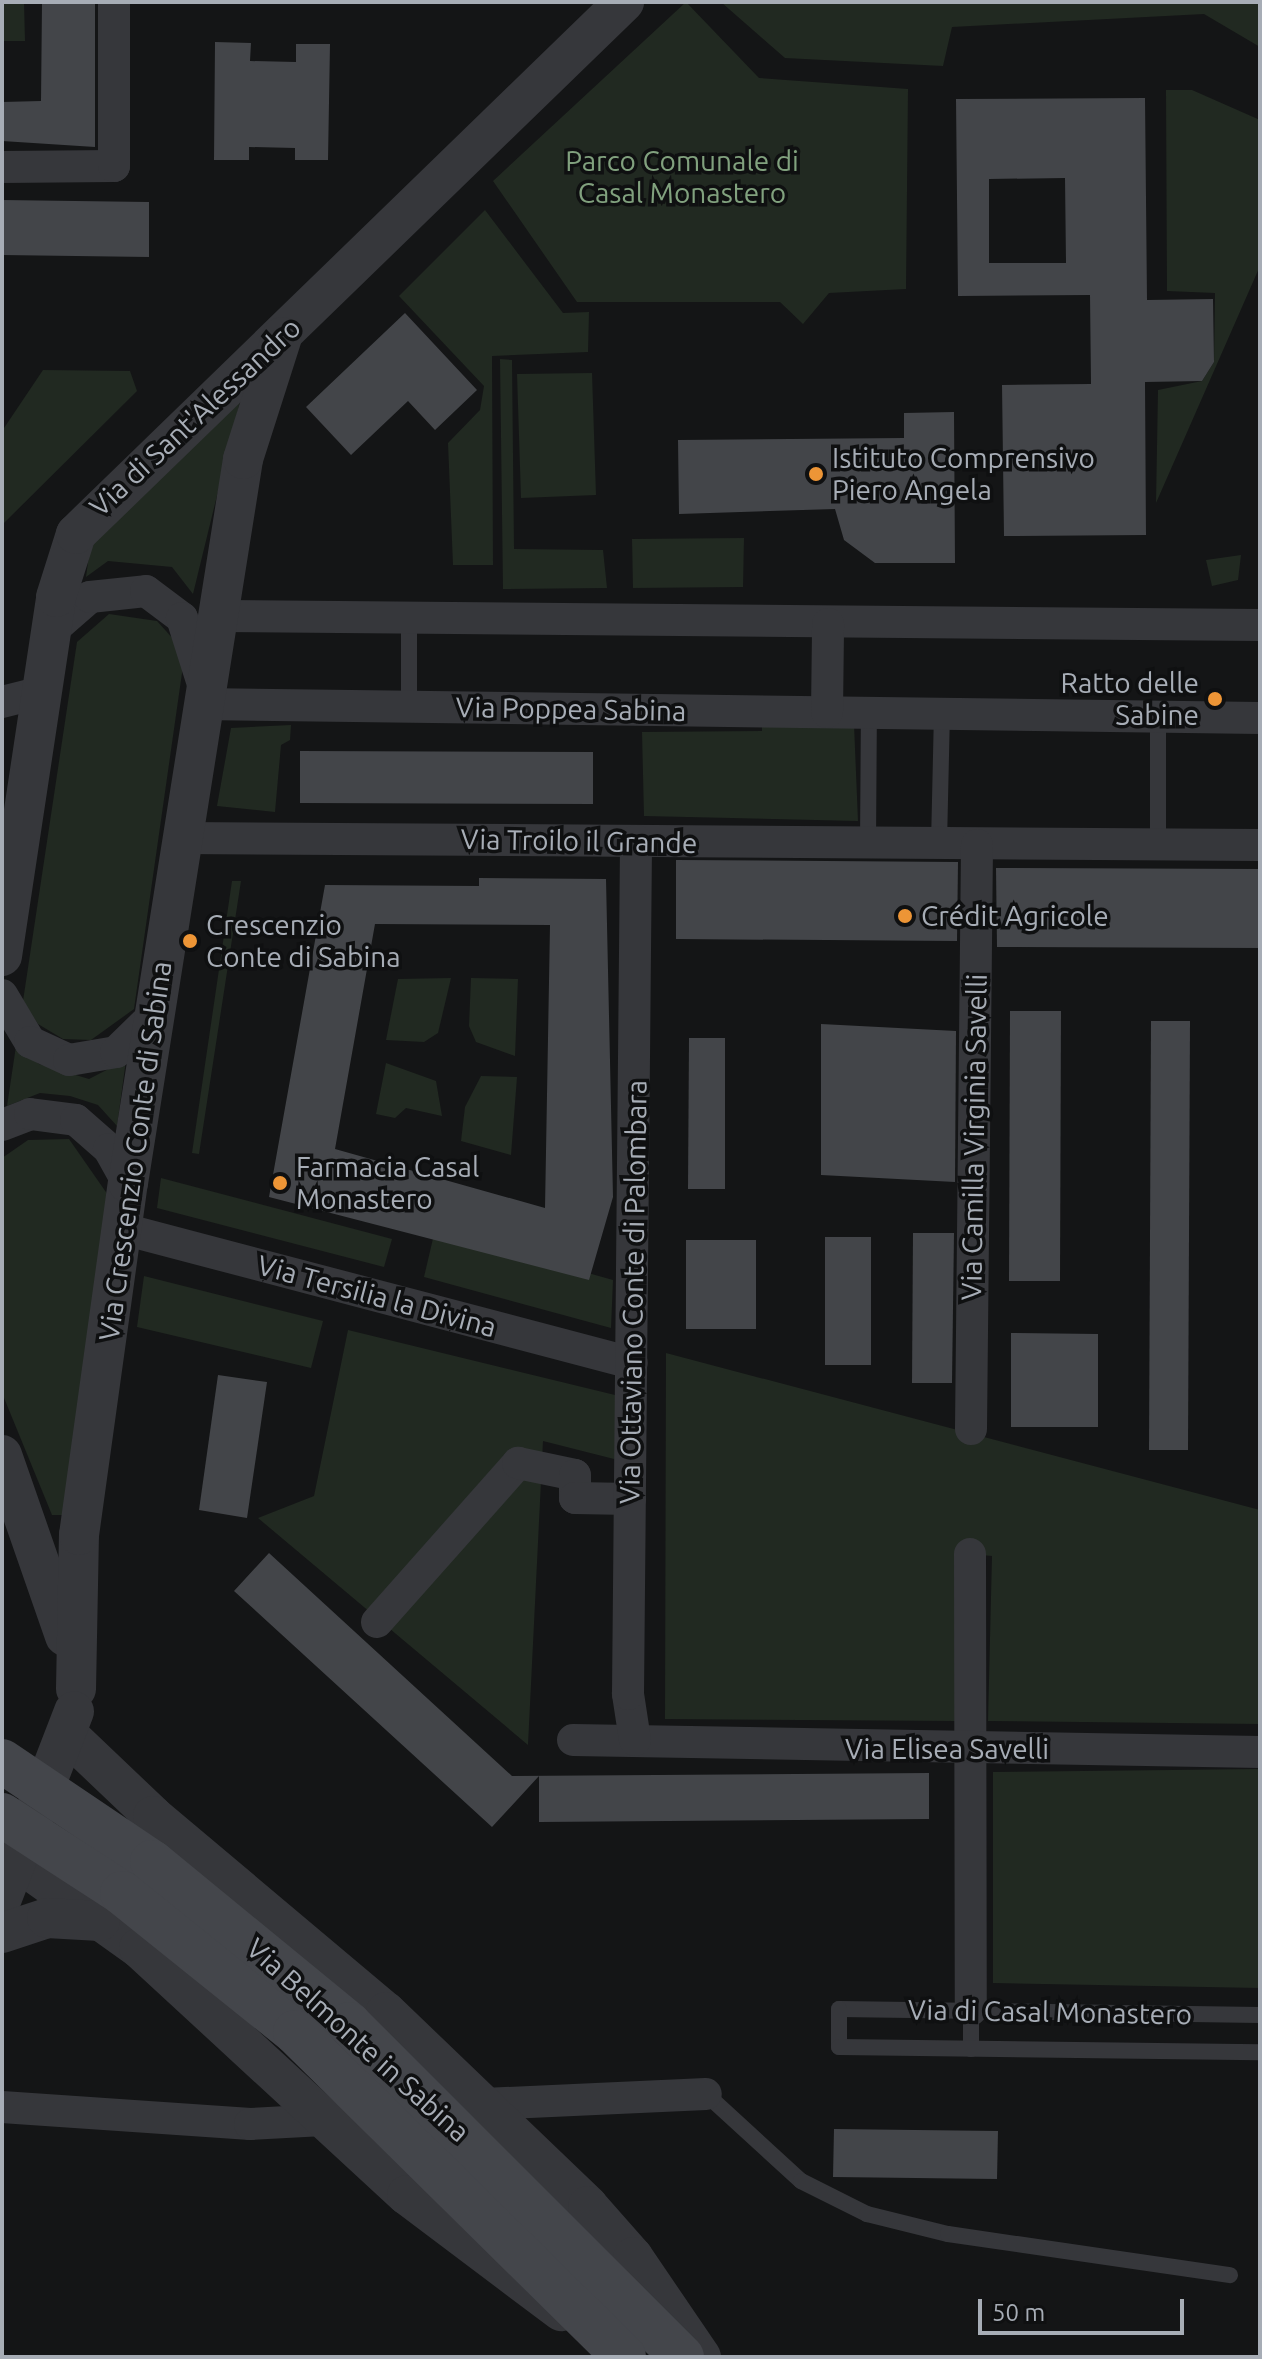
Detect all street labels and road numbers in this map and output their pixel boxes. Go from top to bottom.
street label: Via di Sant'Alessandro [83,311,307,523]
street label: Via Poppea Sabina [455,690,687,728]
street label: Via Troilo il Grande [460,822,698,860]
street label: Via Crescenzio Conte di Sabina [92,959,178,1343]
street label: Via Camilla Virginia Savelli [954,973,994,1301]
street label: Via Ottaviano Conte di Palombara [612,1080,654,1504]
street label: Via Tersilia la Divina [254,1248,500,1344]
street label: Via Elisea Savelli [845,1732,1049,1766]
street label: Via Belmonte in Sabina [240,1931,476,2149]
street label: Via di Casal Monastero [908,1993,1192,2031]

